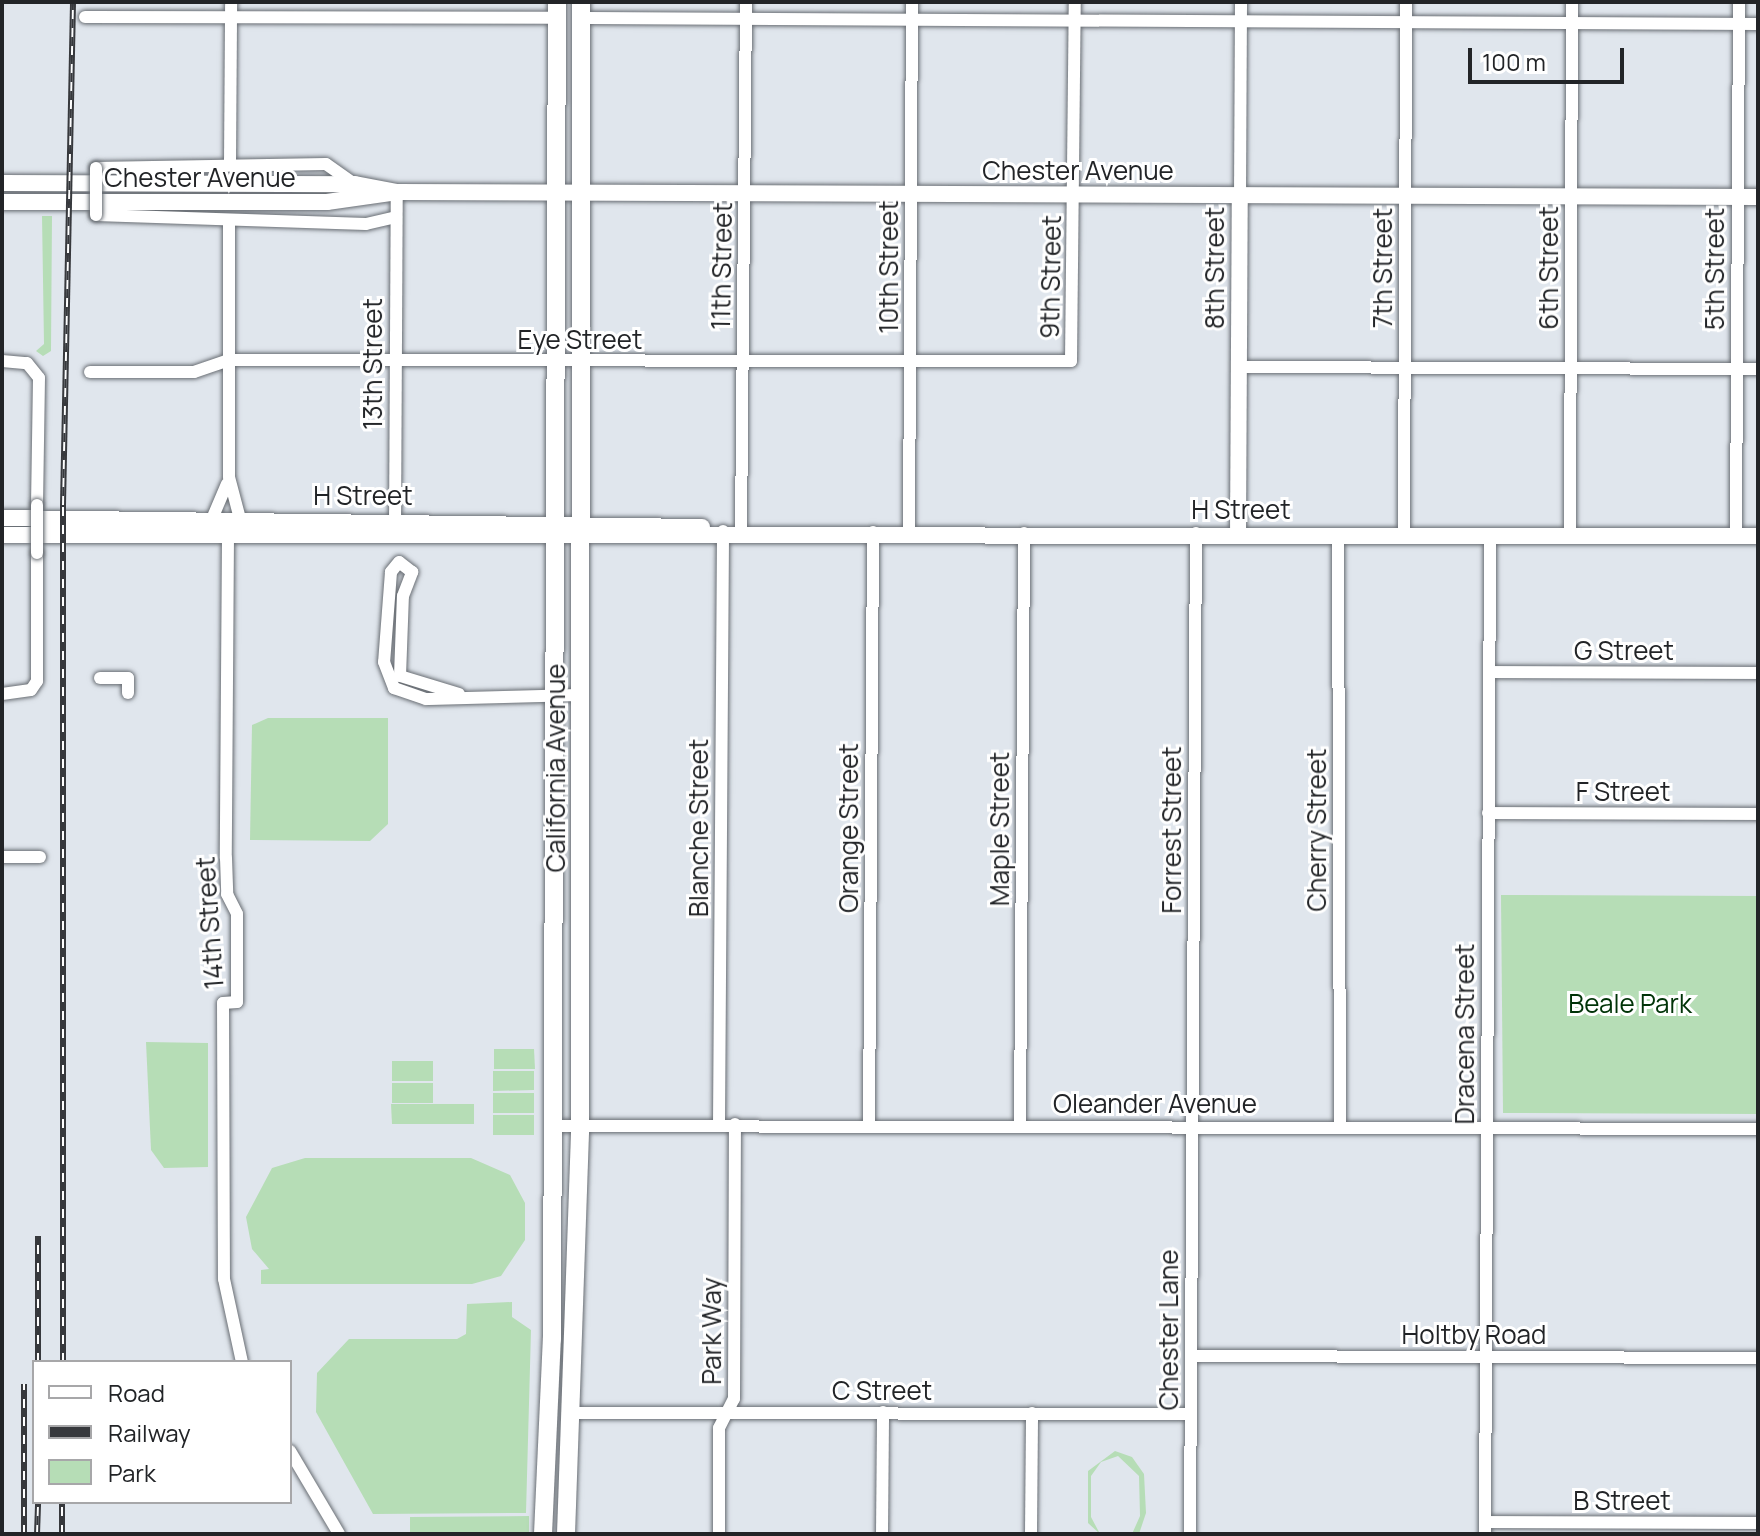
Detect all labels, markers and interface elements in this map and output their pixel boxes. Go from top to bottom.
scale bar [1472,32,1628,82]
text: 100 m [1482,45,1546,78]
street label: Chester Avenue [982,155,1174,187]
street label: Chester Avenue [104,162,296,194]
street label: 10th Street [873,200,905,334]
street label: 11th Street [705,202,739,330]
street label: 6th Street [1533,206,1565,330]
street label: 8th Street [1199,207,1231,329]
street label: 7th Street [1367,208,1399,328]
street label: 5th Street [1699,208,1731,330]
street label: 9th Street [1034,215,1068,339]
street label: 13th Street [357,298,389,430]
street label: Eye Street [518,324,642,356]
street label: H Street [313,480,413,512]
street label: H Street [1191,494,1291,526]
street label: G Street [1574,635,1674,667]
street label: California Avenue [540,664,572,872]
street label: Blanche Street [683,739,715,917]
street label: Orange Street [833,743,865,913]
street label: Forrest Street [1156,746,1188,914]
street label: Cherry Street [1301,748,1333,912]
street label: Maple Street [984,752,1016,906]
street label: F Street [1576,776,1670,808]
street label: 14th Street [190,856,230,990]
street label: Dracena Street [1449,943,1481,1125]
park label: Beale Park [1568,988,1692,1020]
street label: Oleander Avenue [1053,1088,1257,1120]
street label: Chester Lane [1153,1250,1185,1410]
street label: Park Way [696,1277,728,1385]
street label: Holtby Road [1402,1319,1546,1351]
legend [32,1360,292,1504]
street label: C Street [832,1375,932,1407]
text: Road [108,1376,165,1409]
text: Railway [108,1416,191,1449]
text: Park [108,1456,156,1489]
street label: B Street [1573,1485,1671,1517]

